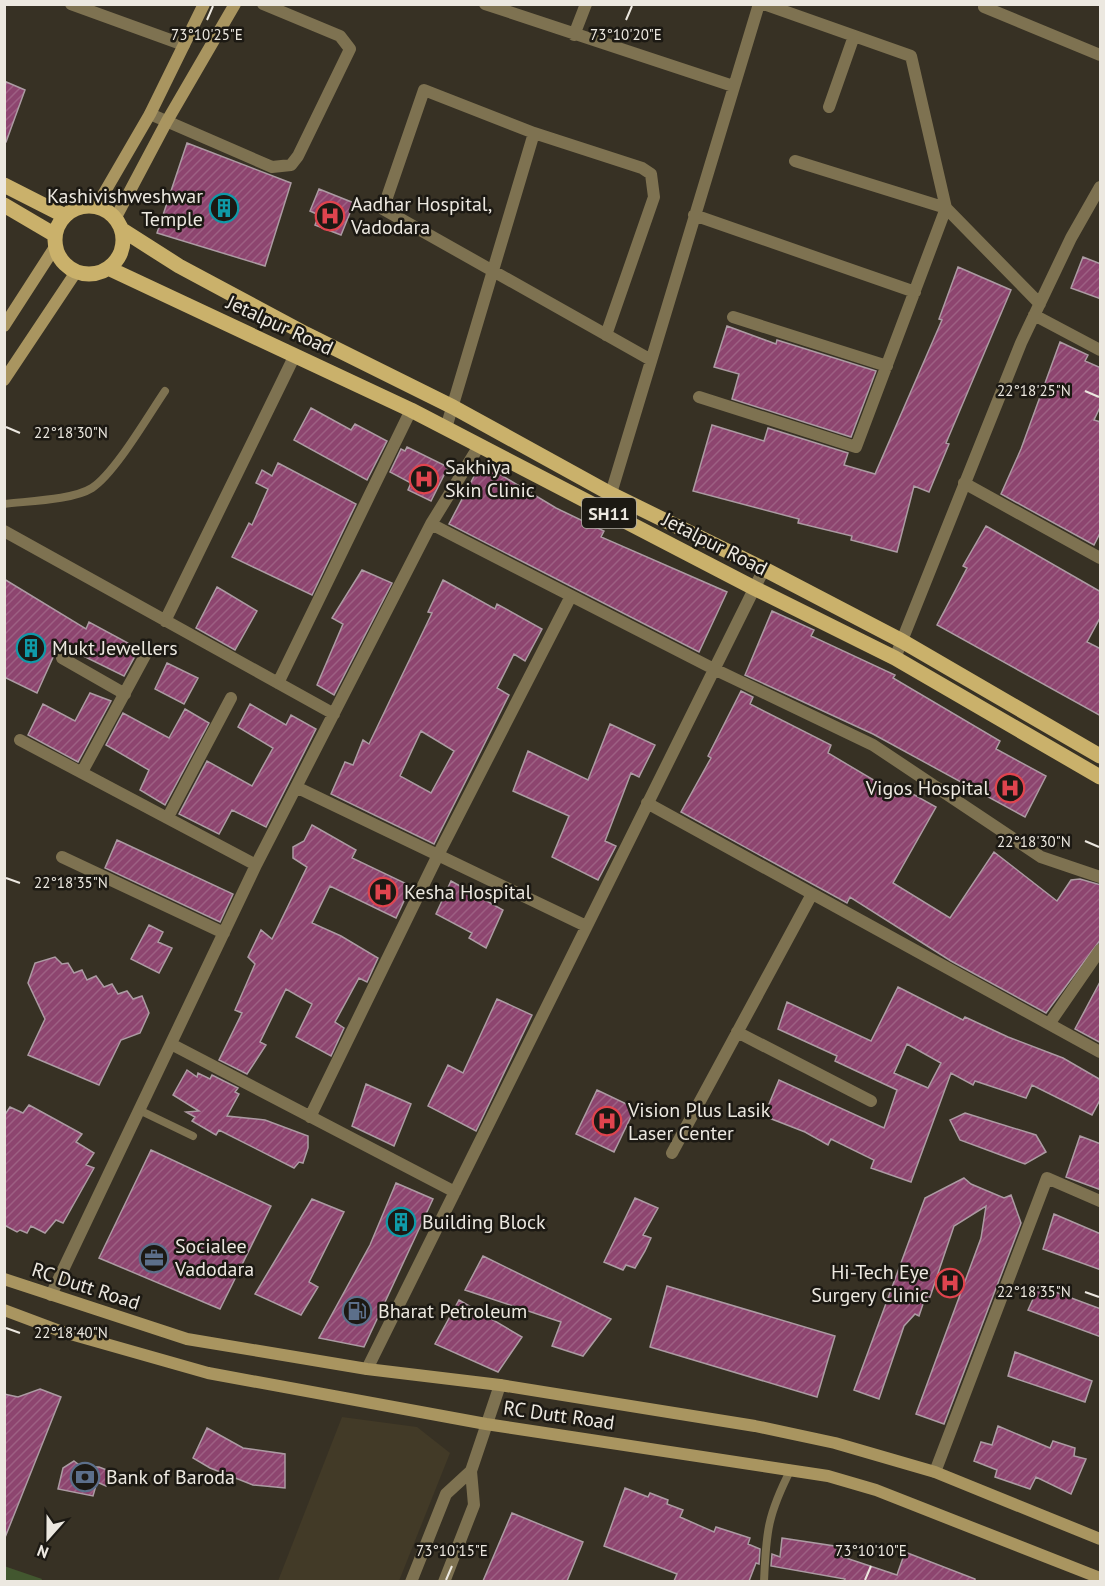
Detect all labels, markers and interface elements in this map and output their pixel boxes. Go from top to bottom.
text: 73°10'25"E [171,25,243,44]
text: 73°10'20"E [590,25,662,44]
place label: Kashivishweshwar Temple [47,183,203,232]
place label: Aadhar Hospital, Vadodara [350,191,492,240]
building icon: Kashivishweshwar Temple [208,192,240,224]
hospital icon: Aadhar Hospital, Vadodara [314,200,346,232]
street label: Jetalpur Road [222,289,337,361]
text: 22°18'25"N [997,381,1071,400]
text: 22°18'30"N [34,423,108,442]
place label: Sakhiya Skin Clinic [445,454,535,503]
hospital icon: Sakhiya Skin Clinic [408,463,440,495]
road number: SH11 [582,498,636,528]
street label: Jetalpur Road [657,506,772,582]
building icon: Mukt Jewellers [15,632,47,664]
place label: Mukt Jewellers [52,635,178,661]
hospital icon: Vigos Hospital [994,772,1026,804]
place label: Vigos Hospital [865,775,989,801]
text: 22°18'30"N [997,832,1071,851]
text: 22°18'35"N [34,873,108,892]
hospital icon: Kesha Hospital [367,876,399,908]
place label: Kesha Hospital [404,879,531,905]
place label: Vision Plus Lasik Laser Center [627,1097,771,1146]
hospital icon: Vision Plus Lasik Laser Center [591,1105,623,1137]
building icon: Building Block [385,1206,417,1238]
place label: Building Block [422,1209,546,1235]
place label: Socialee Vadodara [174,1233,254,1282]
office icon: Socialee Vadodara [138,1242,170,1274]
street label: RC Dutt Road [29,1256,143,1316]
place label: Hi-Tech Eye Surgery Clinic [811,1259,929,1308]
hospital icon: Hi-Tech Eye Surgery Clinic [934,1267,966,1299]
text: 22°18'35"N [997,1282,1071,1301]
fuel station icon: Bharat Petroleum [341,1295,373,1327]
place label: Bharat Petroleum [378,1298,527,1324]
text: 22°18'40"N [34,1323,108,1342]
street label: RC Dutt Road [502,1394,616,1436]
bank icon: Bank of Baroda [69,1461,101,1493]
place label: Bank of Baroda [106,1464,235,1490]
north arrow [18,1508,78,1568]
text: N [34,1541,51,1563]
text: 73°10'15"E [416,1541,488,1560]
text: 73°10'10"E [835,1541,907,1560]

